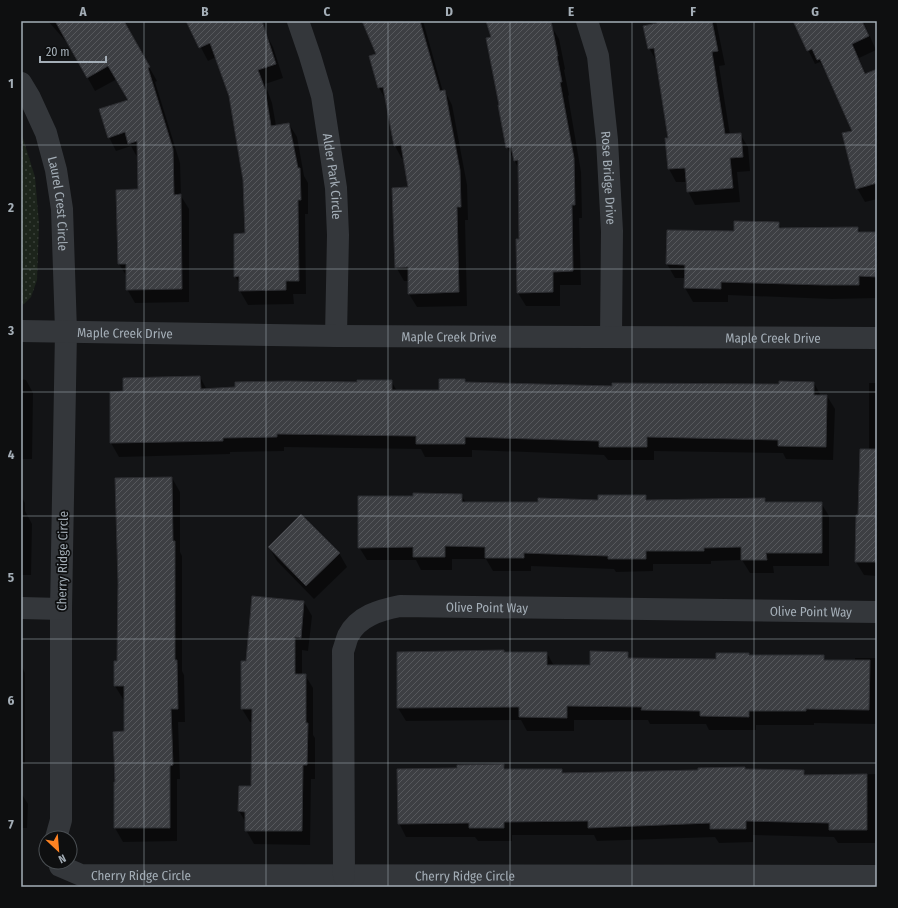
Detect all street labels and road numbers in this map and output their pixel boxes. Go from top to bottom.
street label: Rose Bridge Drive [598,130,619,225]
street label: Alder Park Circle [320,132,344,220]
street label: Laurel Crest Circle [45,155,70,251]
street label: Maple Creek Drive [77,325,173,341]
street label: Maple Creek Drive [401,329,497,345]
street label: Maple Creek Drive [725,330,821,346]
street label: Cherry Ridge Circle [54,511,71,611]
street label: Olive Point Way [446,600,528,616]
street label: Olive Point Way [770,604,852,620]
street label: Cherry Ridge Circle [91,868,191,883]
street label: Cherry Ridge Circle [415,868,515,884]

